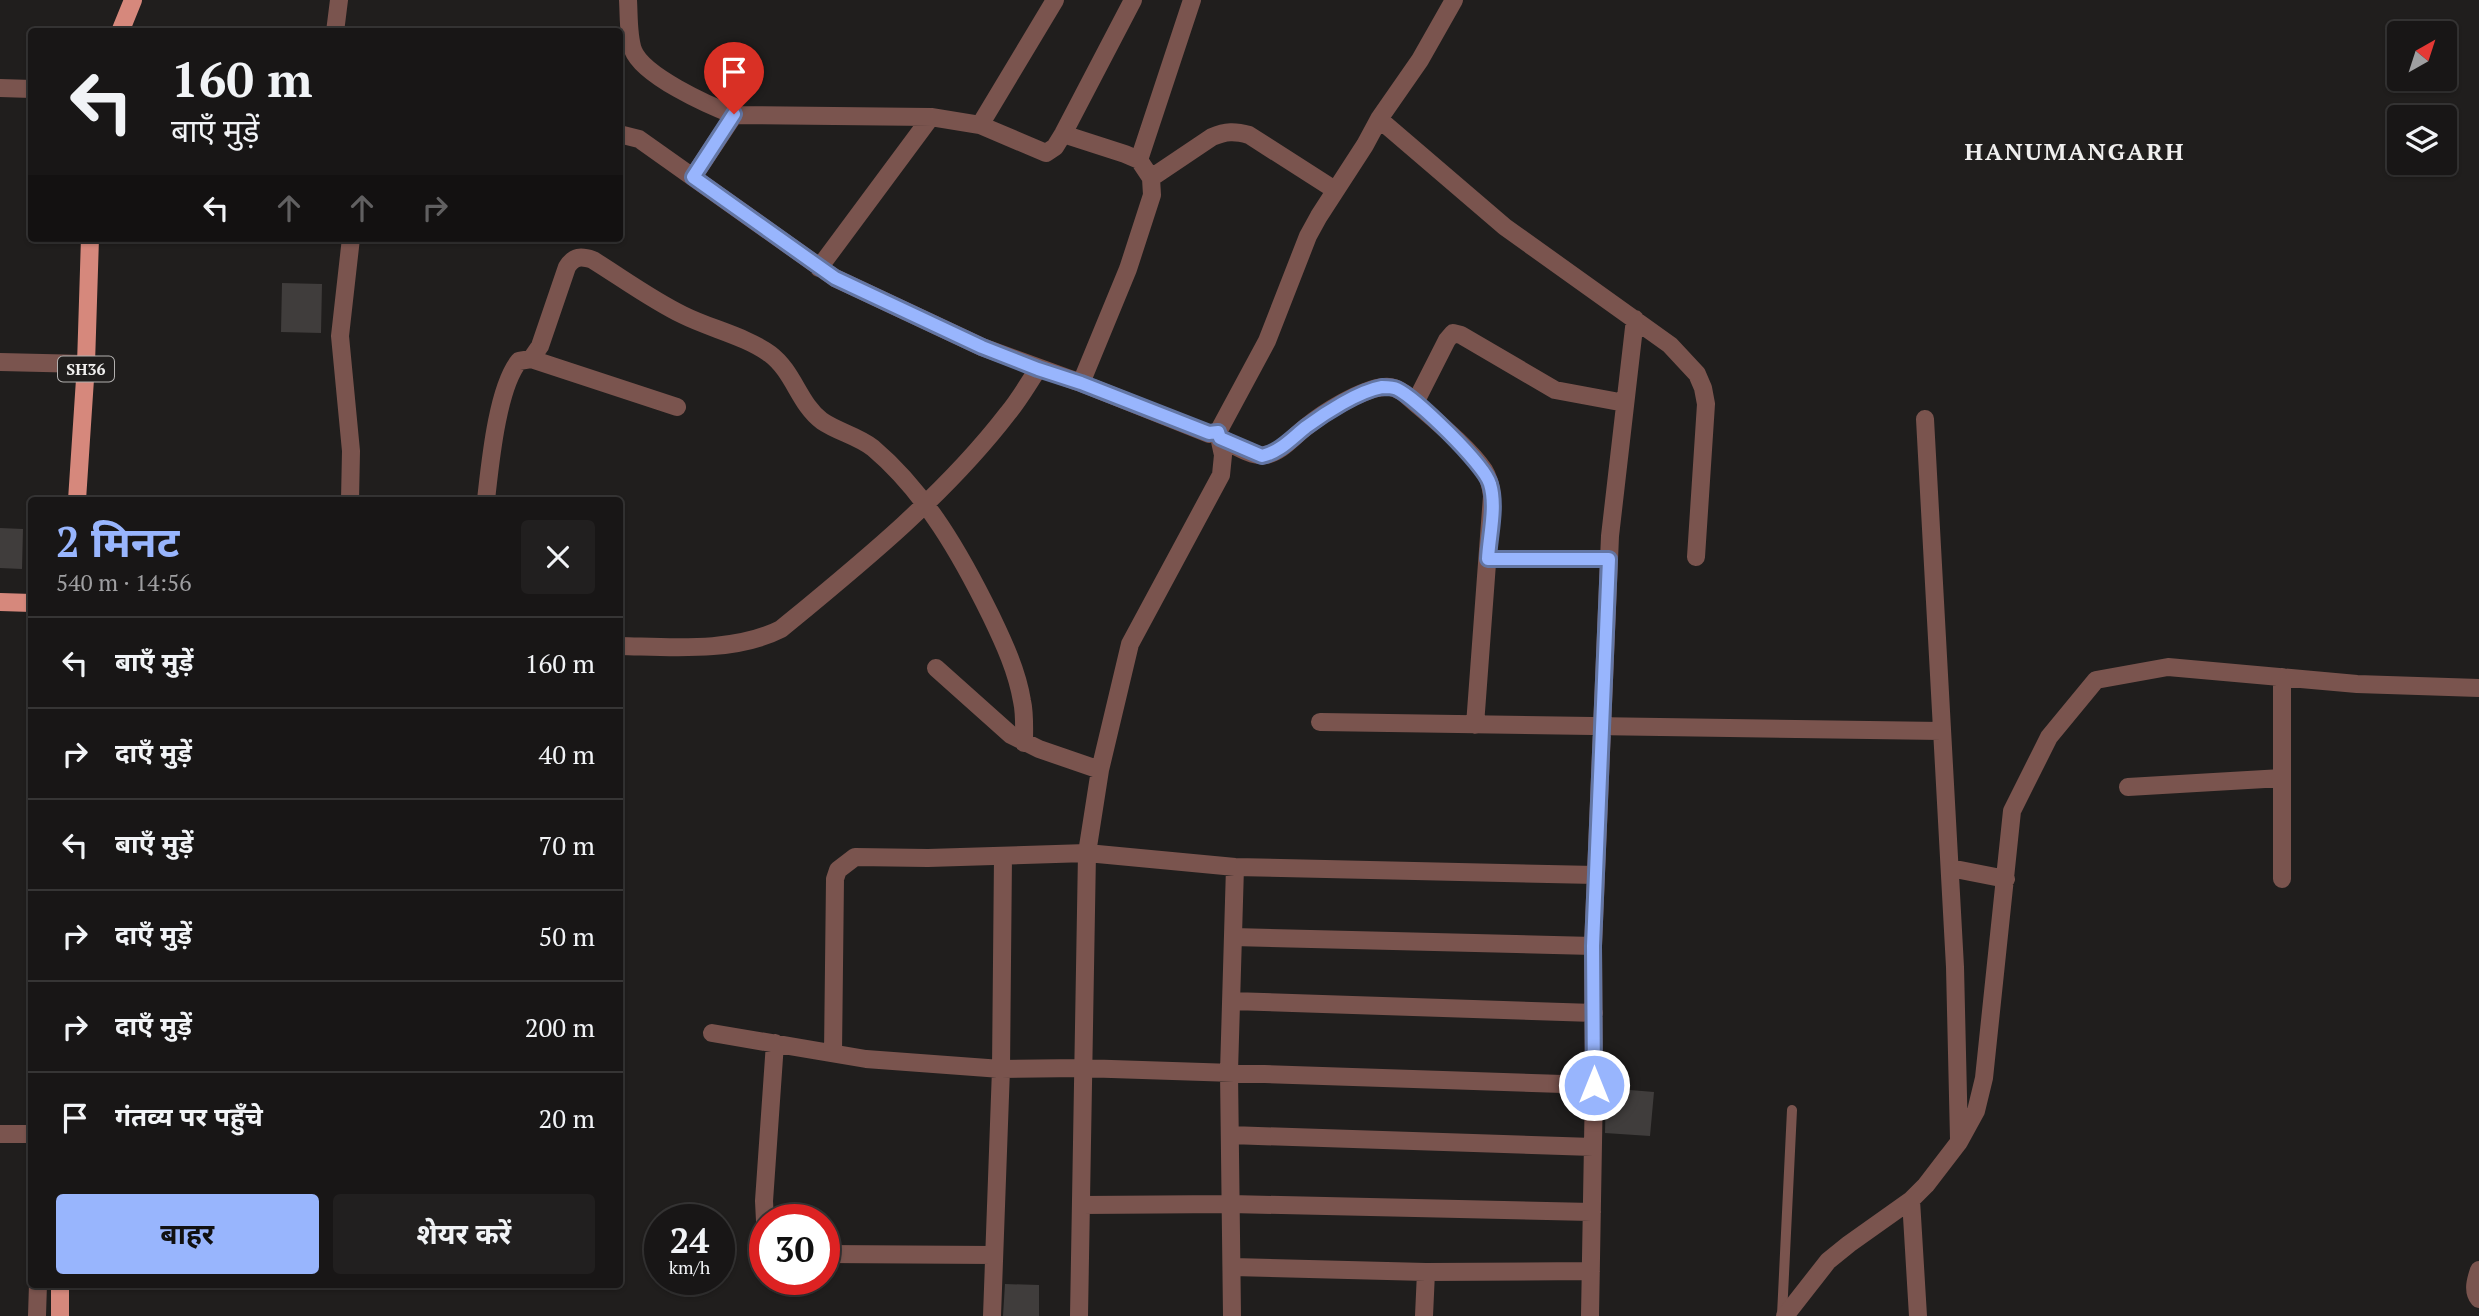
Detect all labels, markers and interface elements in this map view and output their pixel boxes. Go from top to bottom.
north arrow [2387,21,2457,91]
map controls [2387,21,2457,175]
pin [704,42,764,114]
text: 160 m [171,46,313,111]
icon: arrive [715,53,753,91]
icon: left [56,56,147,147]
button: layers [2387,105,2457,175]
text: बाएँ मुड़ें [171,109,259,151]
district label: HANUMANGARH [1964,135,2186,167]
icon: left [197,189,235,227]
icon: ahead [270,189,308,227]
icon: ahead [343,189,381,227]
icon: right [416,189,454,227]
road number: SH36 [58,356,114,382]
text: 2 मिनट [56,513,179,569]
button: close [521,520,595,594]
text: 540 m · 14:56 [56,567,191,598]
icon: left [56,644,94,682]
text: बाएँ मुड़ें [115,644,193,678]
text: 160 m [525,646,595,680]
icon: right [56,735,94,773]
text: दाएँ मुड़ें [115,735,192,769]
text: 40 m [539,737,595,771]
icon: left [56,826,94,864]
text: बाएँ मुड़ें [115,826,193,860]
text: 70 m [539,828,595,862]
icon: right [56,917,94,955]
text: दाएँ मुड़ें [115,917,192,951]
text: 50 m [539,919,595,953]
icon: right [56,1008,94,1046]
text: दाएँ मुड़ें [115,1008,192,1042]
text: 200 m [525,1010,595,1044]
position arrow [1557,1048,1631,1122]
icon: arrive [56,1099,94,1137]
text: गंतव्य पर पहुँचे [115,1099,263,1133]
text: 20 m [539,1101,595,1135]
button: बाहर [56,1194,319,1274]
button: शेयर करें [333,1194,595,1274]
speed limit sign: 30 [749,1204,840,1295]
text: 24 [670,1217,709,1263]
text: km/h [669,1255,710,1279]

